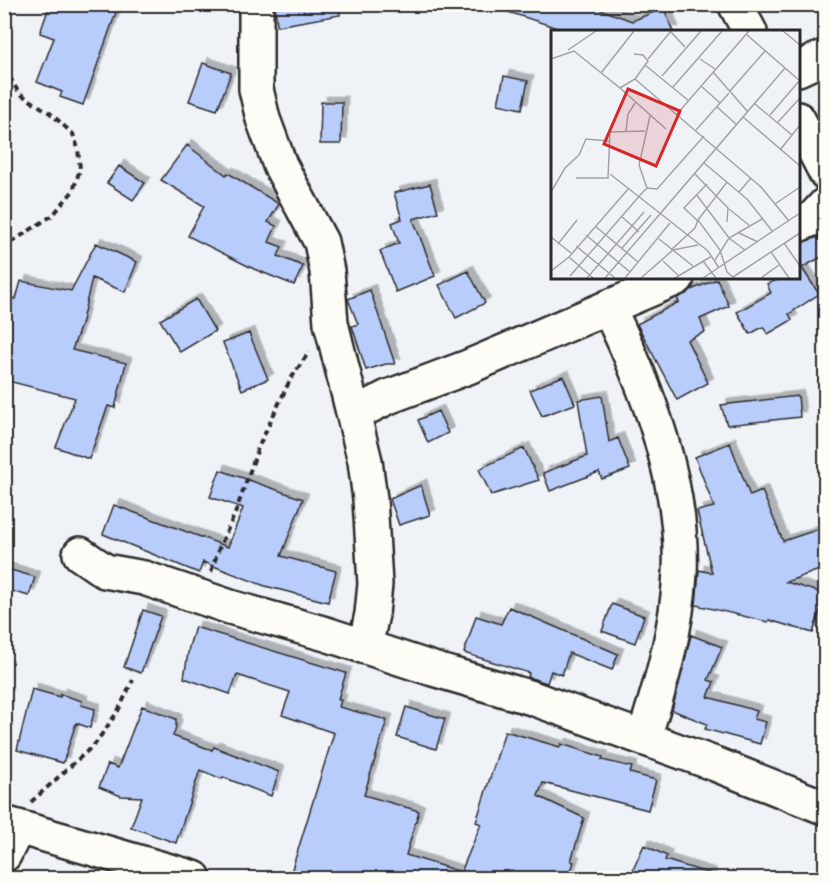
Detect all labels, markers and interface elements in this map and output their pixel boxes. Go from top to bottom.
inset map [551,30,800,279]

